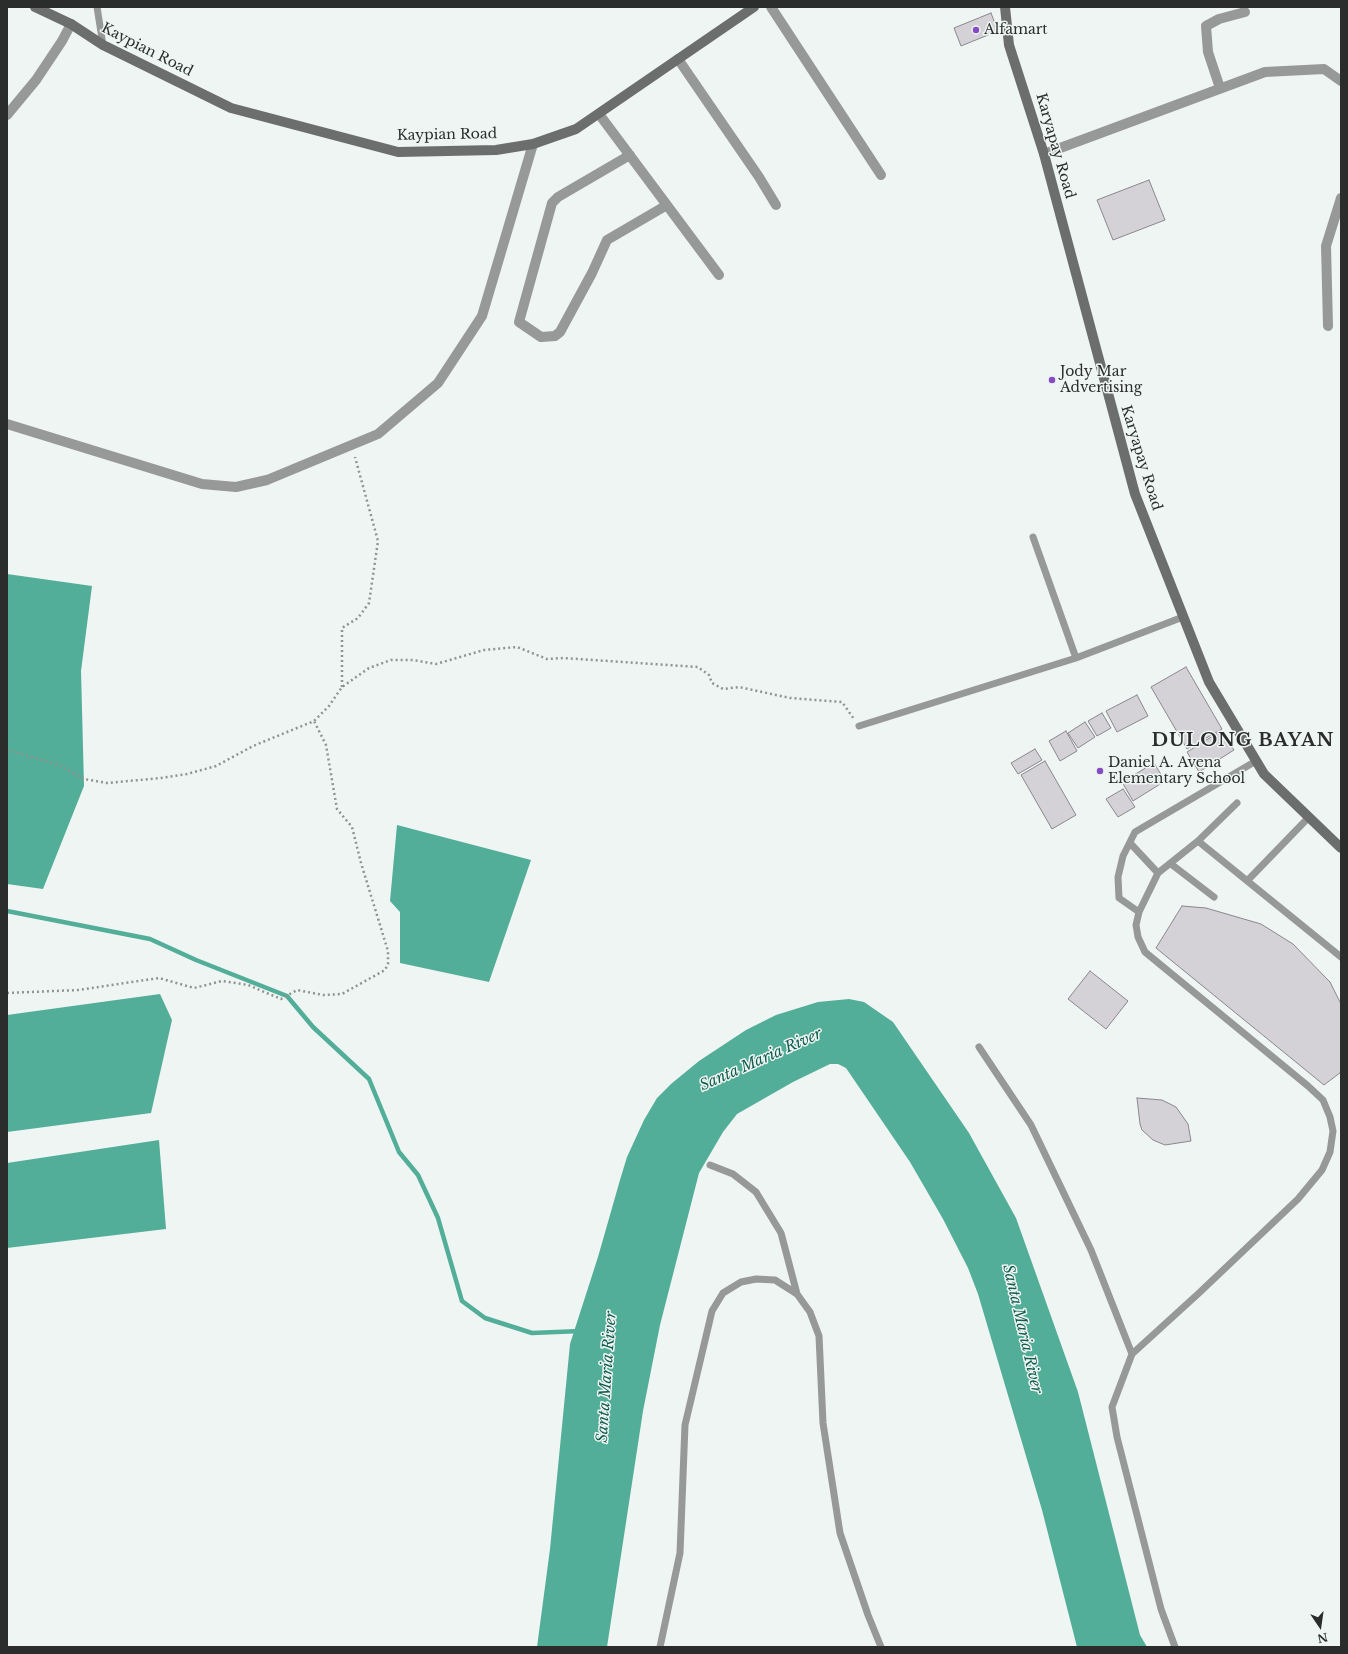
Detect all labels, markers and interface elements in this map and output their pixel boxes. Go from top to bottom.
street label: Kaypian Road [99,20,195,80]
place label: Alfamart [984,22,1048,38]
marker: Alfamart [971,25,981,35]
street label: Karyapay Road [1032,91,1078,201]
street label: Kaypian Road [397,126,497,144]
place label: Jody Mar Advertising [1060,364,1142,396]
marker: Jody Mar Advertising [1047,375,1057,385]
street label: Karyapay Road [1117,403,1165,513]
district label: DULONG BAYAN [1152,730,1334,752]
place label: Daniel A. Avena Elementary School [1108,755,1245,788]
marker: Daniel A. Avena Elementary School [1095,766,1105,776]
water label: Santa Maria River [697,1025,825,1095]
water label: Santa Maria River [998,1263,1046,1395]
water label: Santa Maria River [593,1311,621,1443]
north arrow [1300,1606,1340,1646]
text: N [1316,1630,1329,1646]

